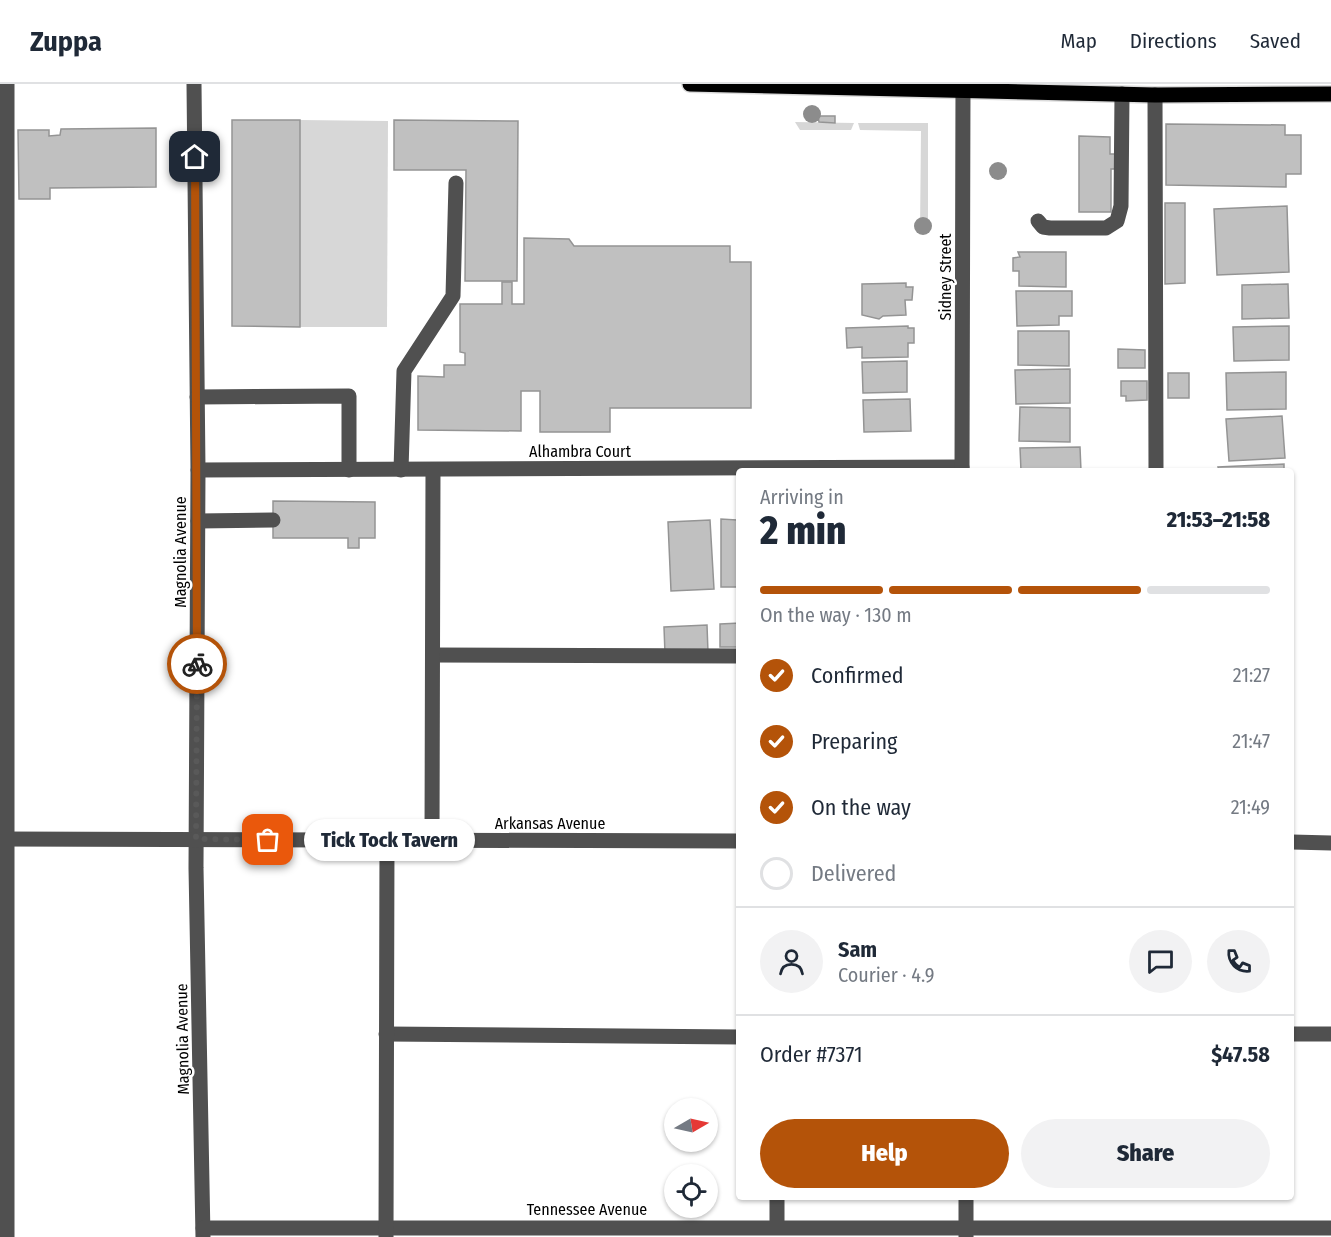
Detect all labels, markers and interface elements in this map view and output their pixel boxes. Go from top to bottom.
text: Zuppa [30,25,102,58]
text: Map [1060,28,1097,54]
text: Directions [1130,28,1217,54]
text: Saved [1250,28,1301,54]
pin [169,131,220,182]
icon: home [178,140,211,173]
street label: Sidney Street [936,233,955,321]
street label: Alhambra Court [529,442,632,461]
text: Arriving in [760,485,844,509]
street label: Magnolia Avenue [171,496,190,608]
text: 21:53–21:58 [1167,506,1270,533]
text: 2 min [760,508,846,554]
text: On the way · 130 m [760,603,912,627]
courier [167,634,227,694]
icon: bike [181,648,214,681]
icon: check [760,659,793,692]
text: Confirmed [811,662,904,689]
text: 21:27 [1233,663,1270,687]
icon: check [760,725,793,758]
text: Preparing [811,728,897,755]
text: 21:47 [1232,729,1270,753]
icon: check [760,791,793,824]
text: On the way [811,794,911,821]
text: 21:49 [1231,795,1270,819]
pin [242,814,293,865]
street label: Arkansas Avenue [495,814,605,833]
callout: Tick Tock Tavern [304,819,475,861]
icon: bag [251,823,284,856]
text: Tick Tock Tavern [321,828,458,852]
text: Delivered [811,860,896,887]
button: person [760,930,823,993]
button: chat [1129,930,1192,993]
button: phone [1207,930,1270,993]
text: Sam [838,936,877,963]
text: Courier · 4.9 [838,963,934,987]
street label: Magnolia Avenue [172,983,193,1095]
text: Order #7371 [760,1041,863,1068]
text: $47.58 [1211,1041,1270,1068]
north arrow [664,1098,718,1152]
map controls [664,1098,718,1218]
button: Help [760,1119,1009,1188]
button: Share [1021,1119,1270,1188]
button: locate [664,1164,718,1218]
street label: Tennessee Avenue [527,1200,647,1219]

